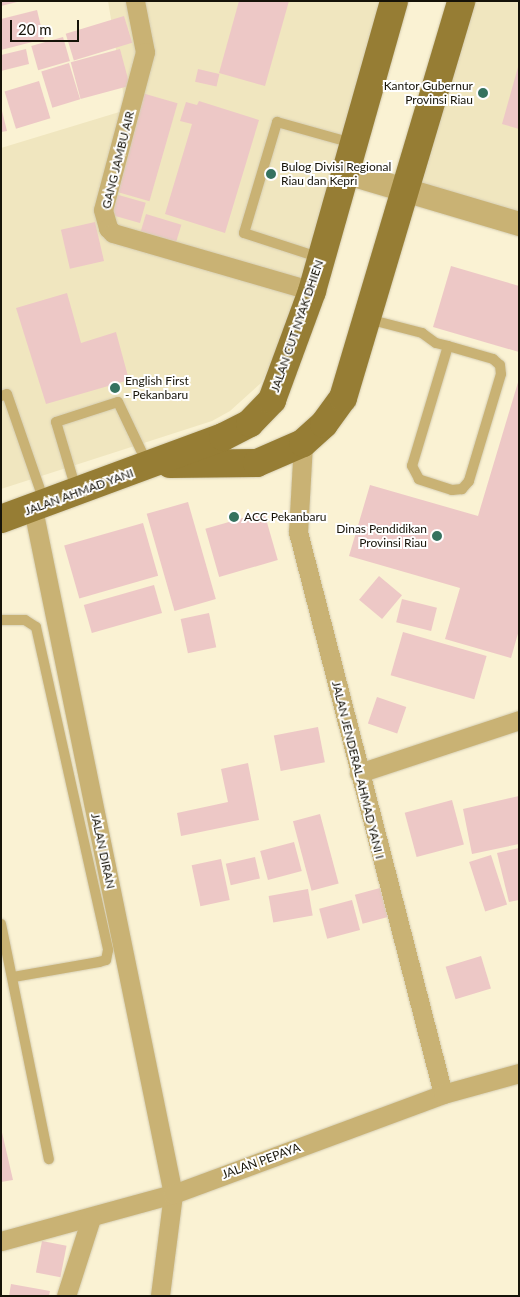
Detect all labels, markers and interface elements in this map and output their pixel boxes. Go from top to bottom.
scale bar [12,10,81,42]
text: 20 m [18,20,52,38]
place label: Kantor Gubernur Provinsi Riau [383,79,473,107]
marker: Kantor Gubernur Provinsi Riau [477,87,489,99]
street label: GANG JAMBU AIR [99,109,137,211]
place label: Bulog Divisi Regional Riau dan Kepri [281,160,391,188]
marker: Bulog Divisi Regional Riau dan Kepri [265,168,277,180]
street label: JALAN CUT NYAK DHIEN [268,258,326,394]
place label: English First - Pekanbaru [125,374,189,402]
marker: English First - Pekanbaru [109,382,121,394]
street label: JALAN AHMAD YANI [22,465,136,519]
place label: ACC Pekanbaru [244,510,327,524]
marker: ACC Pekanbaru [228,511,240,523]
place label: Dinas Pendidikan Provinsi Riau [336,522,427,550]
marker: Dinas Pendidikan Provinsi Riau [431,530,443,542]
street label: JALAN JENDERAL AHMAD YANI I [329,679,387,861]
street label: JALAN DIRAN [88,812,118,890]
street label: JALAN PEPAYA [220,1140,302,1182]

